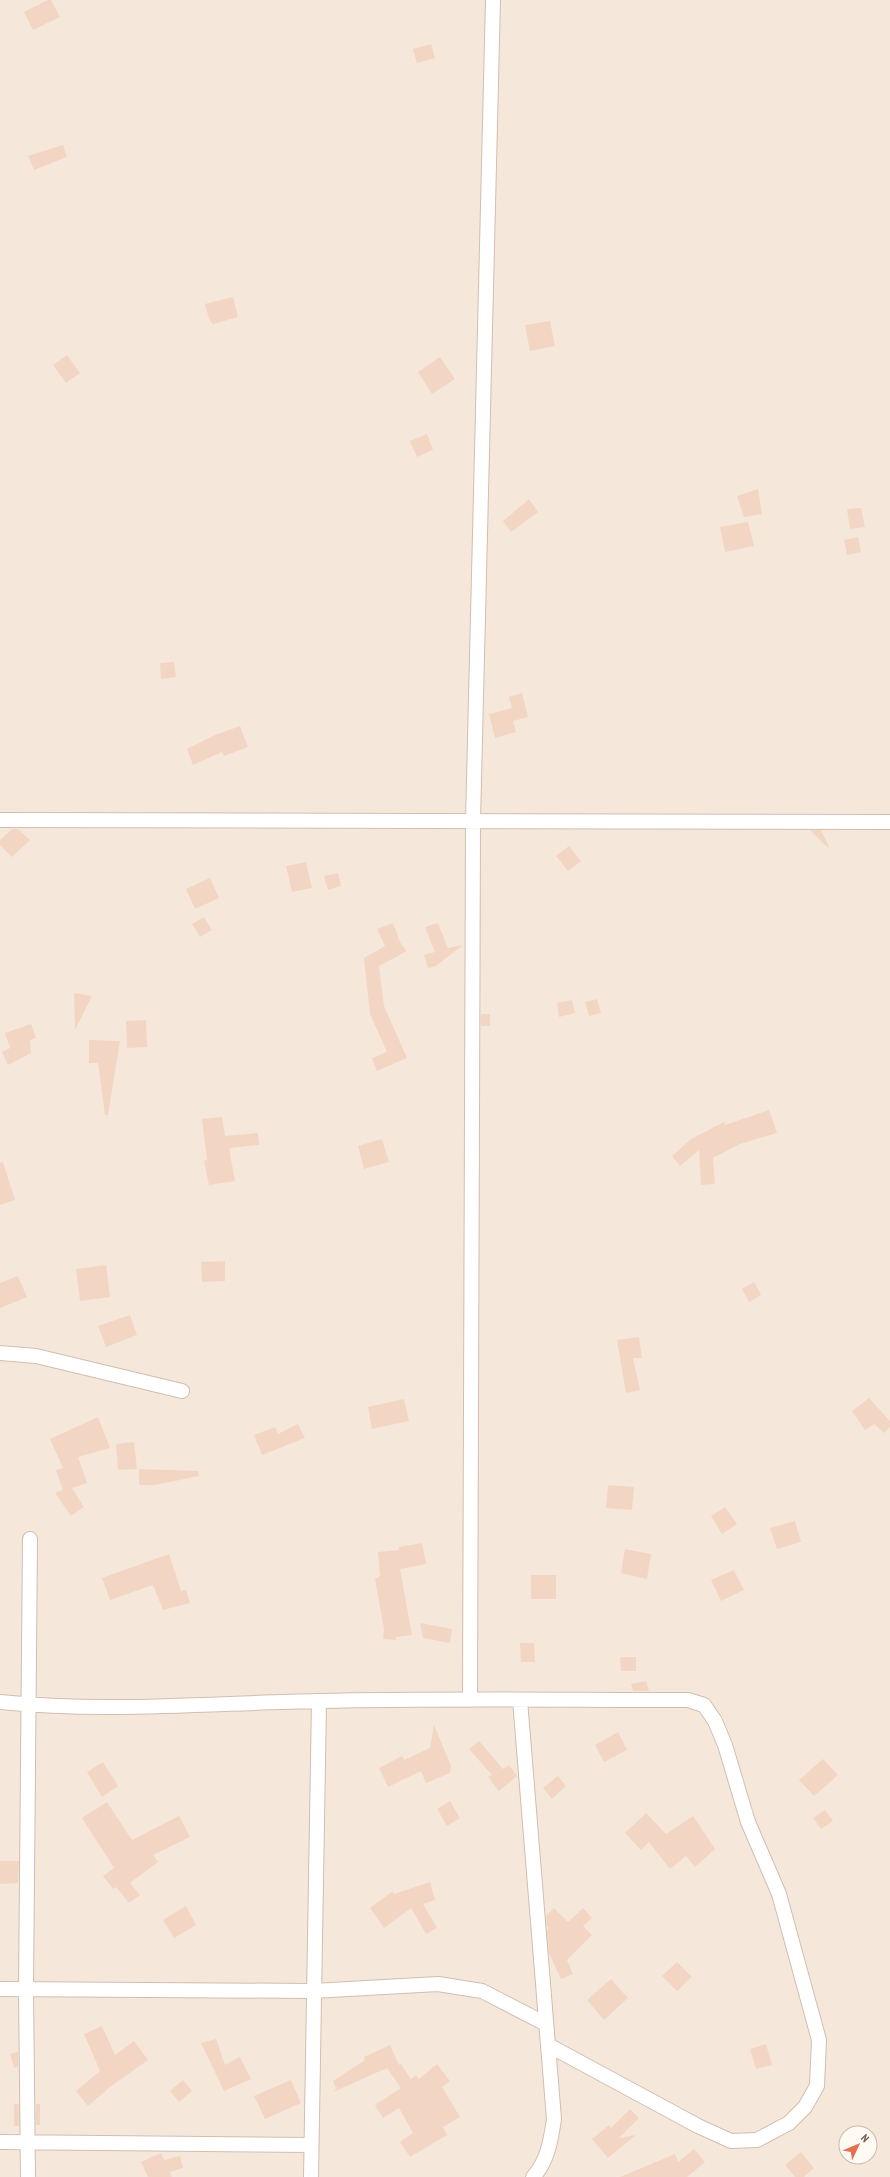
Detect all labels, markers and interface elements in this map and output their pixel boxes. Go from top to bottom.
north arrow [838,2125,878,2165]
text: N [858,2131,872,2145]

